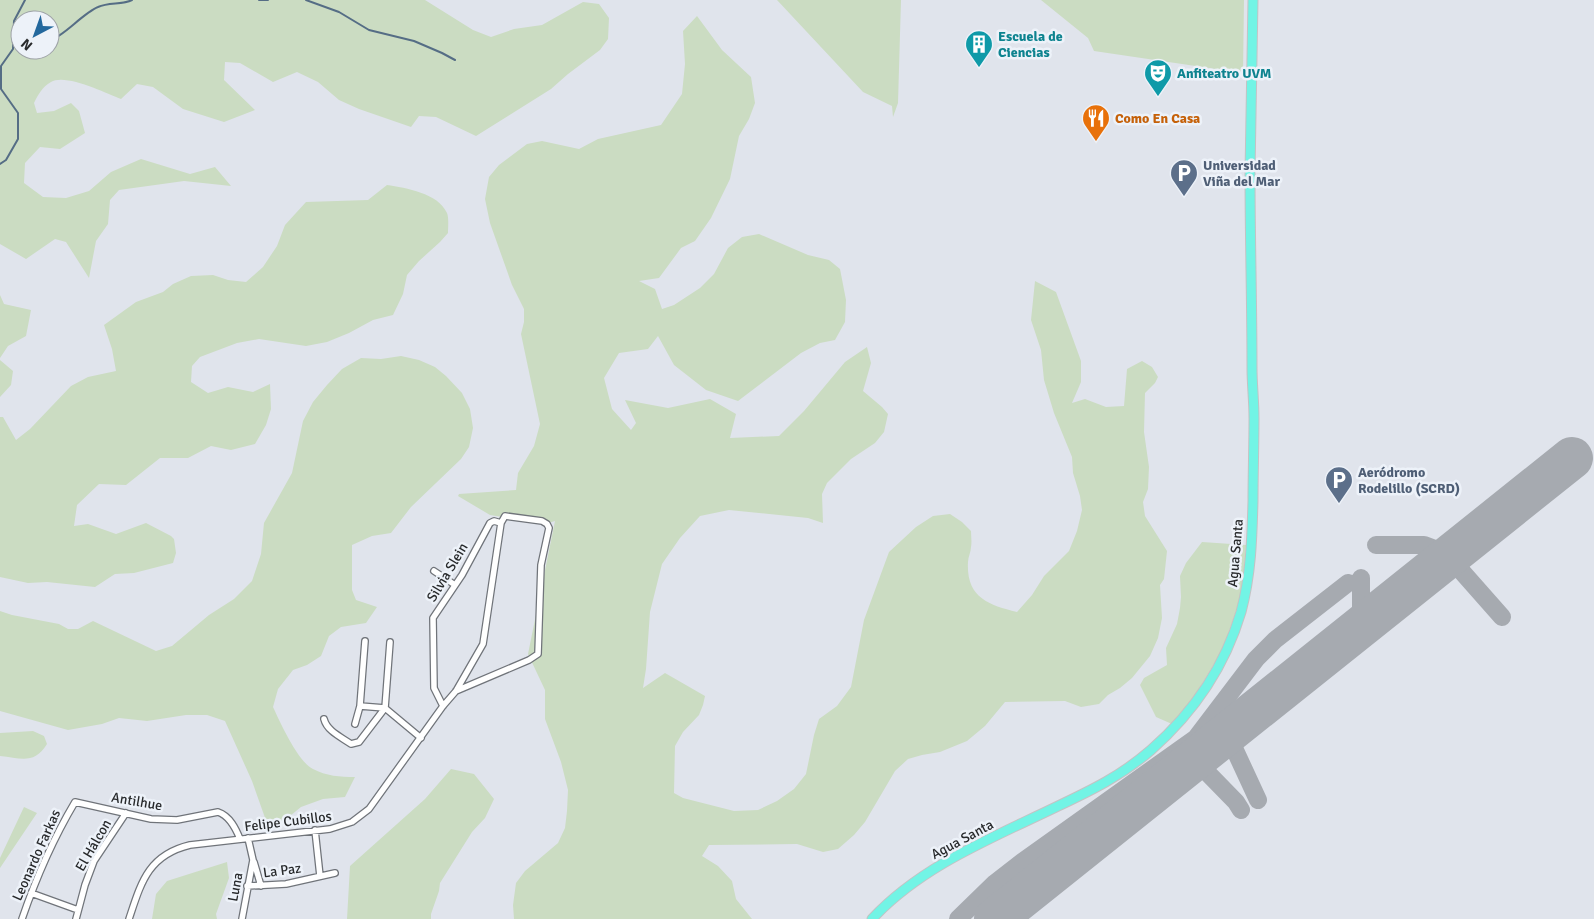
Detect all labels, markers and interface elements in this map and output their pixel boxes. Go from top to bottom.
north arrow [10,10,60,60]
place label: Escuela de Ciencias [998,28,1063,61]
building icon: Escuela de Ciencias [964,29,994,68]
text: N [18,35,36,54]
theatre icon: Anfiteatro UVM [1143,58,1173,97]
place label: Anfiteatro UVM [1177,65,1271,82]
restaurant icon: Como En Casa [1081,103,1111,142]
place label: Como En Casa [1115,110,1200,127]
place label: Universidad Viña del Mar [1203,157,1280,190]
parking icon: Universidad Viña del Mar [1169,158,1199,197]
place label: Aeródromo Rodelillo (SCRD) [1358,464,1460,497]
parking icon: Aeródromo Rodelillo (SCRD) [1324,465,1354,504]
street label: Agua Santa [1224,518,1247,588]
street label: Silvia Slein [423,540,472,605]
street label: Antilhue [110,789,164,814]
street label: Leonardo Farkas [9,807,64,903]
street label: Felipe Cubillos [243,808,333,835]
street label: El Hálcon [72,816,115,874]
street label: Agua Santa [928,816,996,863]
street label: La Paz [262,859,302,882]
street label: Luna [224,871,247,903]

